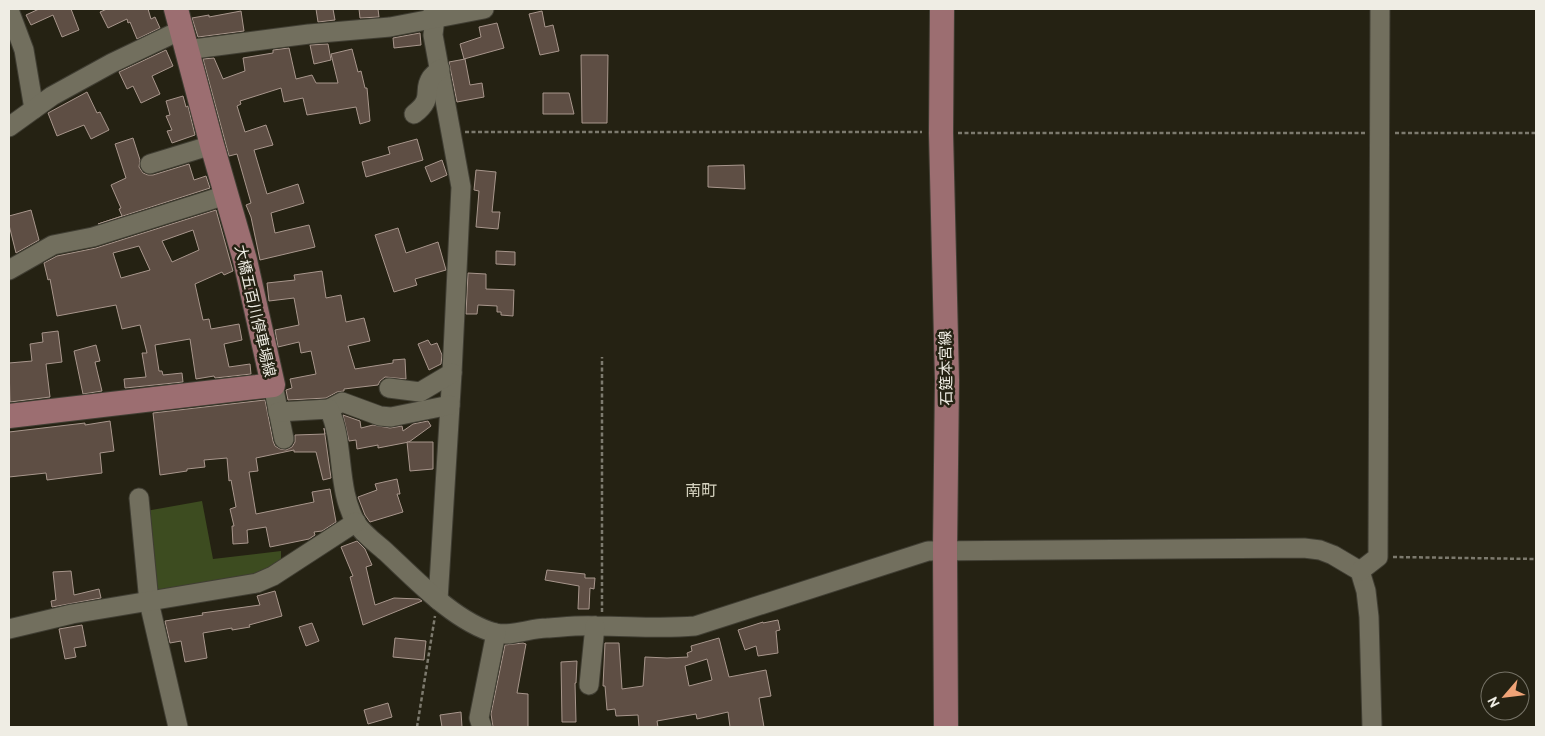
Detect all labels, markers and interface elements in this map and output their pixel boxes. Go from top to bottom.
street label: 大橋五百川停車場線 [229,243,278,379]
street label: 石筵本宮線 [937,330,958,406]
district label: 南町 [685,482,717,502]
north arrow [1480,671,1530,721]
text: N [1485,693,1505,710]

